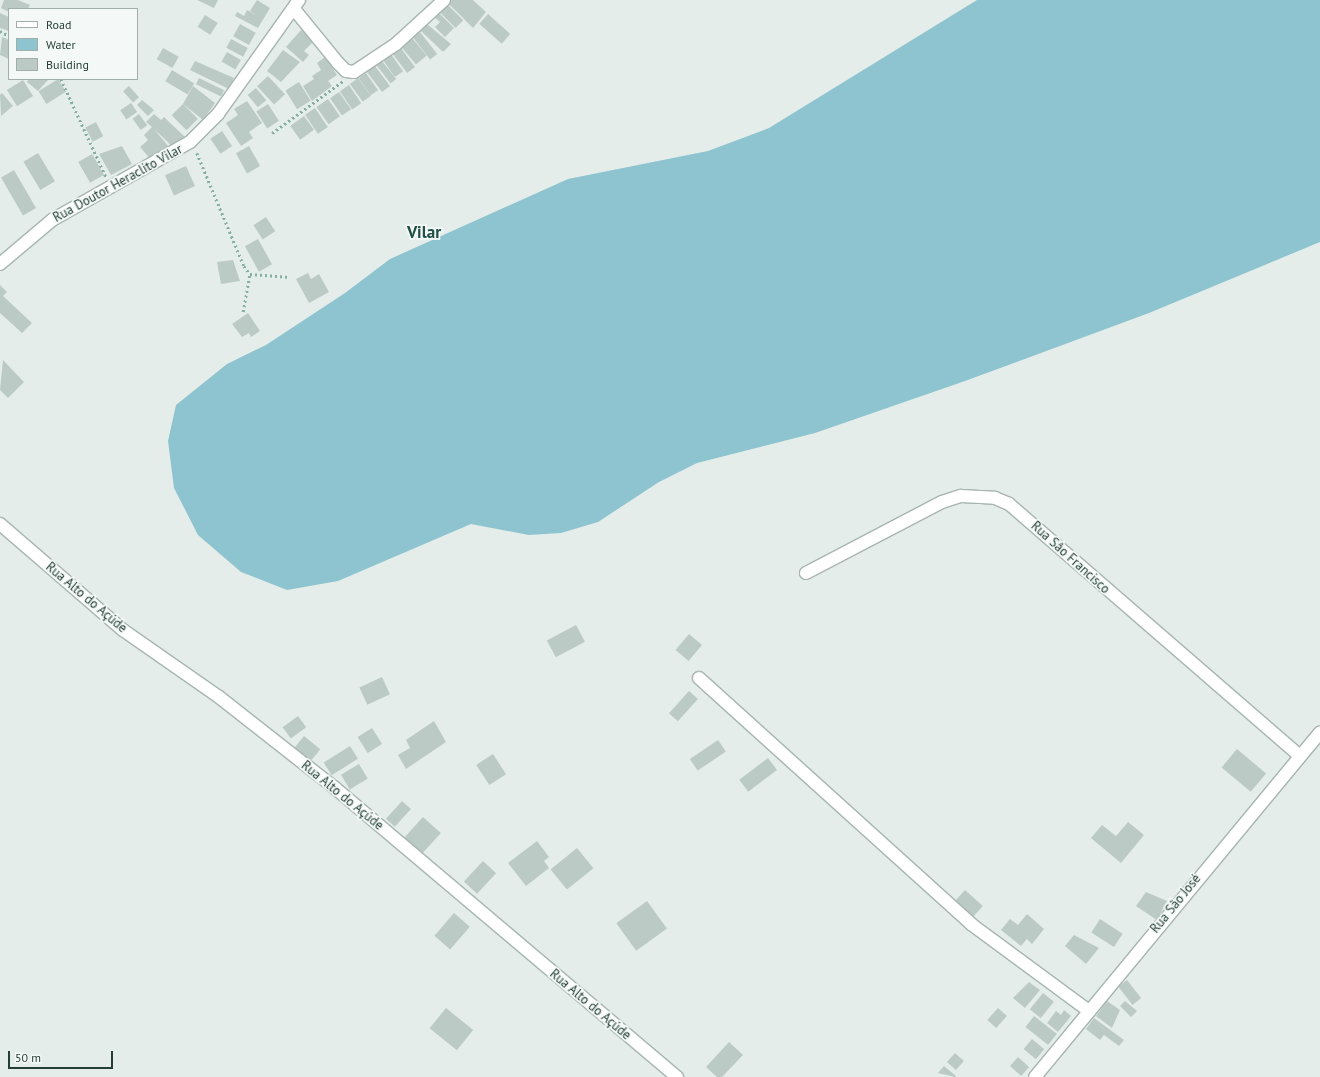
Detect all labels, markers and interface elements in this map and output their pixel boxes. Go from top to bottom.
legend [8,8,138,80]
text: Road [46,17,71,32]
text: Water [46,37,76,52]
text: Building [46,57,89,72]
street label: Rua Doutor Heraclito Vilar [50,142,186,226]
district label: Vilar [407,223,441,243]
street label: Rua Sâo Francisco [1027,519,1113,597]
street label: Rua Alto do Açúde [42,559,130,637]
street label: Rua Alto do Açúde [297,758,387,834]
street label: Rua São José [1148,871,1204,937]
street label: Rua Alto do Açúde [546,966,634,1044]
scale bar [10,1043,115,1069]
text: 50 m [15,1050,41,1065]

